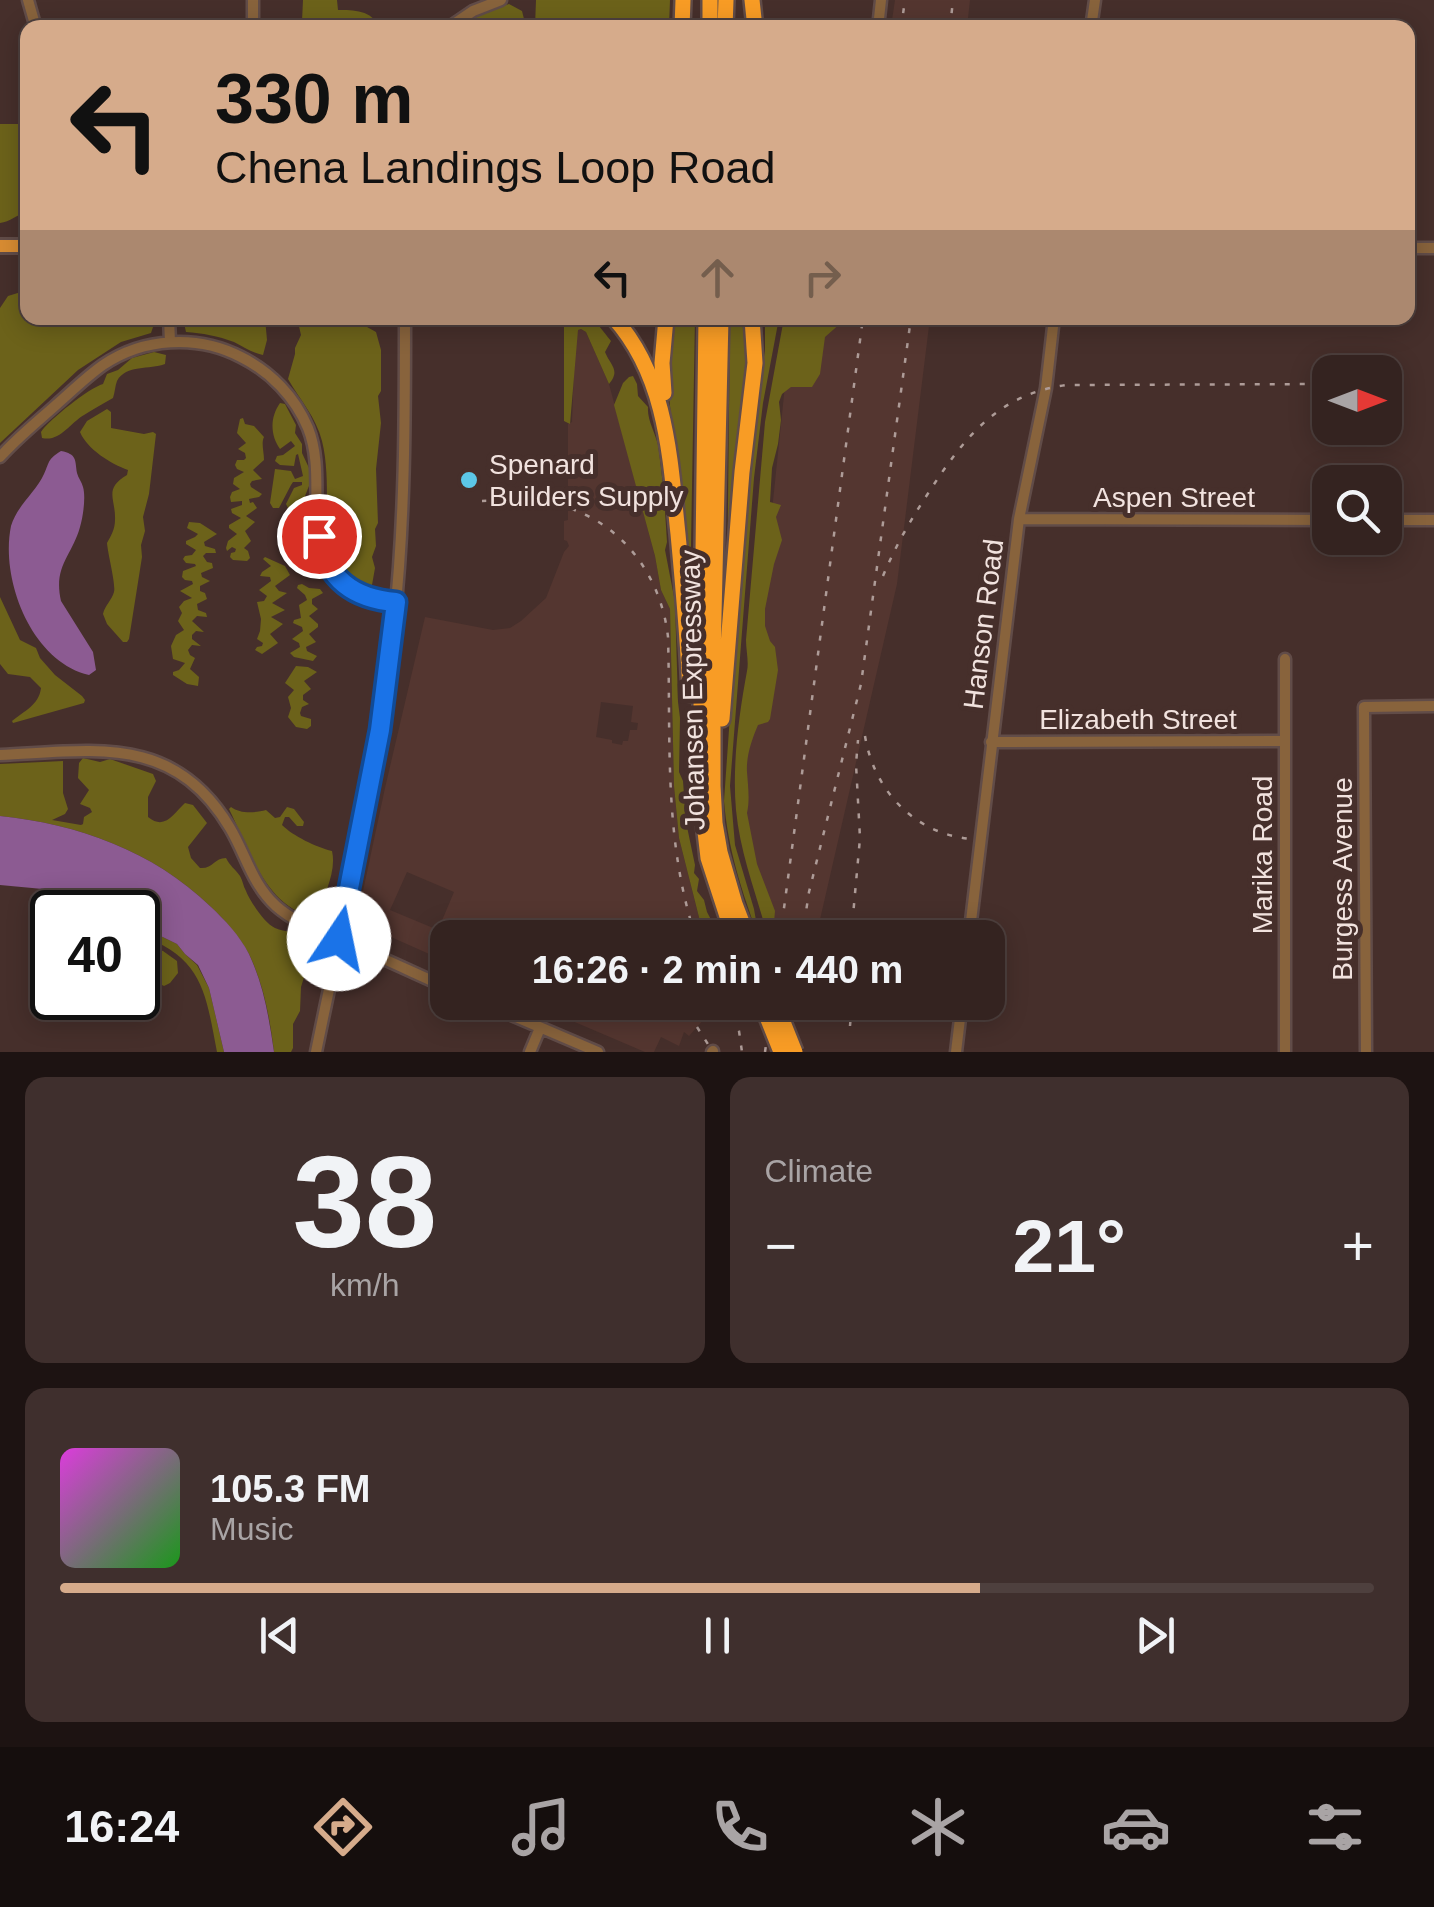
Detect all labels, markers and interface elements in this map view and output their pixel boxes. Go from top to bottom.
icon: left [50,60,180,190]
text: 330 m [215,60,413,138]
text: Chena Landings Loop Road [215,142,775,193]
icon: left [585,250,640,305]
icon: ahead [690,250,745,305]
icon: right [795,250,850,305]
north arrow [1312,355,1402,445]
map controls [1312,355,1402,555]
place label: Spenard Builders Supply [489,449,684,512]
button: search [1312,465,1402,555]
marker: Spenard Builders Supply [458,469,480,491]
street label: Aspen Street [1093,482,1255,513]
pin [277,494,362,579]
icon: arrive [292,509,347,564]
street label: Hanson Road [958,537,1009,711]
street label: Johansen Expressway [675,550,710,830]
street label: Elizabeth Street [1039,704,1237,735]
street label: Marika Road [1247,776,1278,934]
street label: Burgess Avenue [1327,777,1358,981]
position arrow [287,887,391,991]
speed limit sign: 40 [30,890,160,1020]
text: 16:26 · 2 min · 440 m [532,949,903,991]
text: 38 [292,1129,437,1275]
text: Climate [765,1153,873,1189]
text: 21° [1013,1204,1126,1288]
text: − [765,1215,797,1277]
text: + [1342,1215,1374,1277]
text: km/h [330,1267,399,1303]
text: 105.3 FM [210,1468,371,1510]
text: Music [210,1511,294,1547]
icon: previous [252,1608,307,1663]
icon: pause [690,1608,745,1663]
icon: next [1128,1608,1183,1663]
icon: directions [308,1792,378,1862]
icon: music [506,1792,576,1862]
icon: phone [705,1792,775,1862]
icon: climate [903,1792,973,1862]
icon: car [1101,1792,1171,1862]
icon: filters [1300,1792,1370,1862]
text: 16:24 [64,1801,179,1852]

